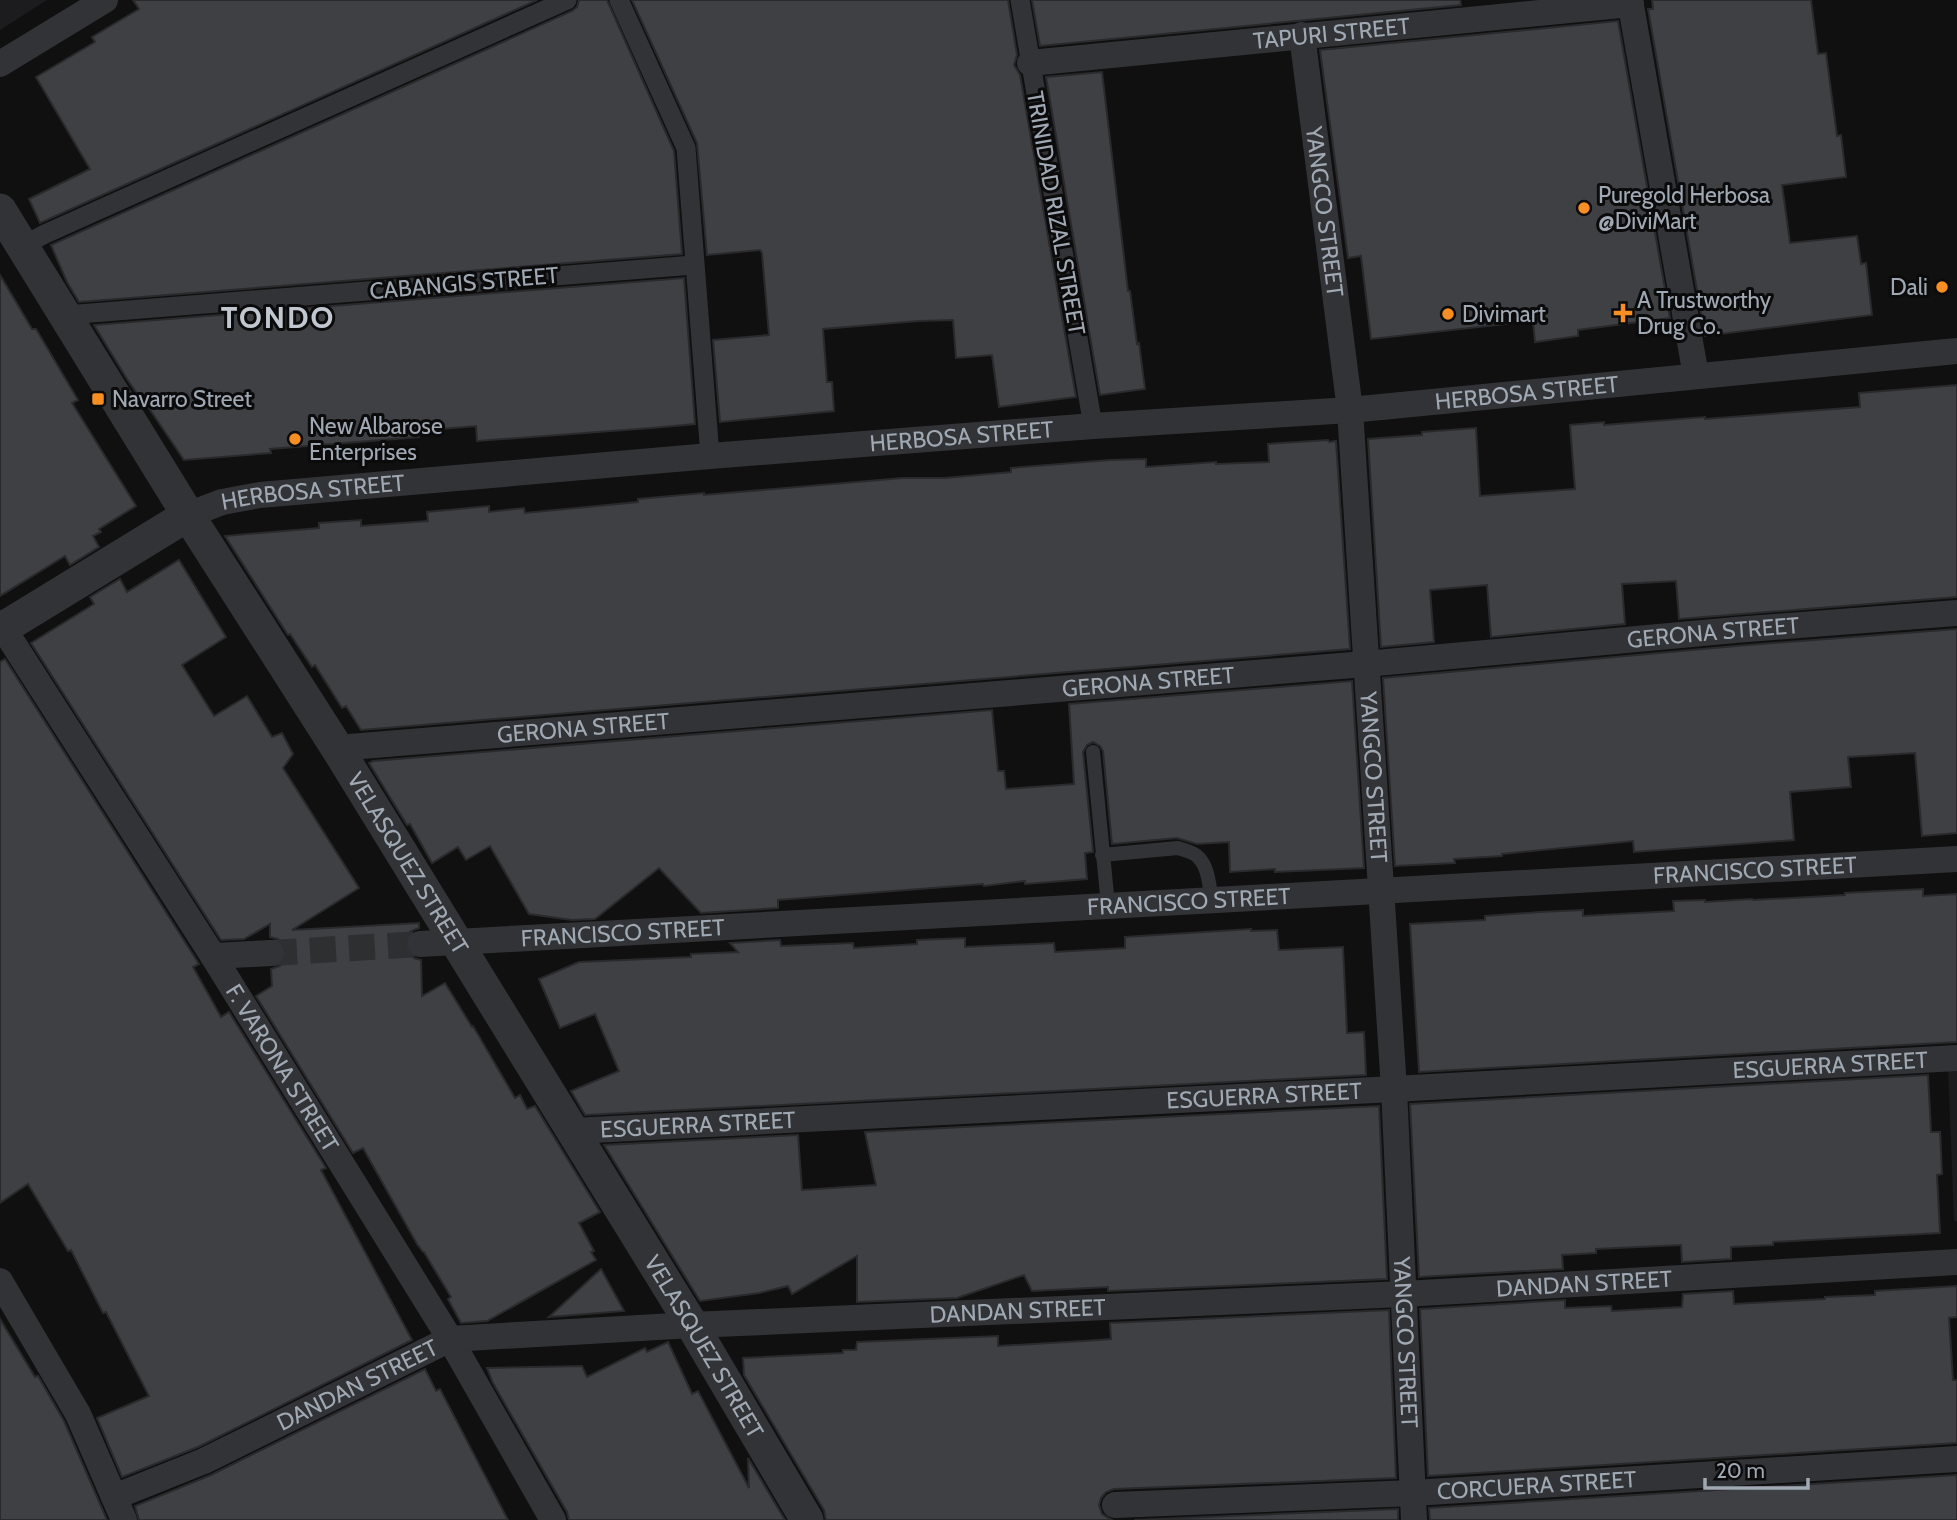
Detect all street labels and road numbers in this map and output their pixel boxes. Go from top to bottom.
street label: TAPURI STREET [1252,12,1411,55]
street label: TRINIDAD RIZAL STREET [1021,89,1091,337]
street label: YANGCO STREET [1300,124,1349,298]
street label: CABANGIS STREET [368,261,560,305]
street label: HERBOSA STREET [1434,370,1620,416]
street label: HERBOSA STREET [868,415,1055,457]
street label: HERBOSA STREET [219,469,406,516]
street label: GERONA STREET [1626,611,1800,654]
street label: GERONA STREET [1061,661,1236,703]
street label: YANGCO STREET [1354,690,1393,864]
street label: GERONA STREET [496,707,670,749]
street label: VELASQUEZ STREET [341,767,474,959]
street label: FRANCISCO STREET [1652,851,1858,890]
street label: FRANCISCO STREET [1086,882,1291,921]
street label: FRANCISCO STREET [520,913,725,952]
street label: F. VARONA STREET [220,979,345,1157]
street label: ESGUERRA STREET [1732,1046,1929,1084]
street label: ESGUERRA STREET [1166,1077,1362,1115]
street label: ESGUERRA STREET [599,1106,796,1144]
street label: VELASQUEZ STREET [638,1250,769,1443]
street label: YANGCO STREET [1388,1255,1424,1429]
street label: DANDAN STREET [1495,1265,1673,1303]
street label: DANDAN STREET [929,1293,1106,1329]
street label: DANDAN STREET [272,1333,442,1437]
street label: CORCUERA STREET [1436,1465,1637,1505]

